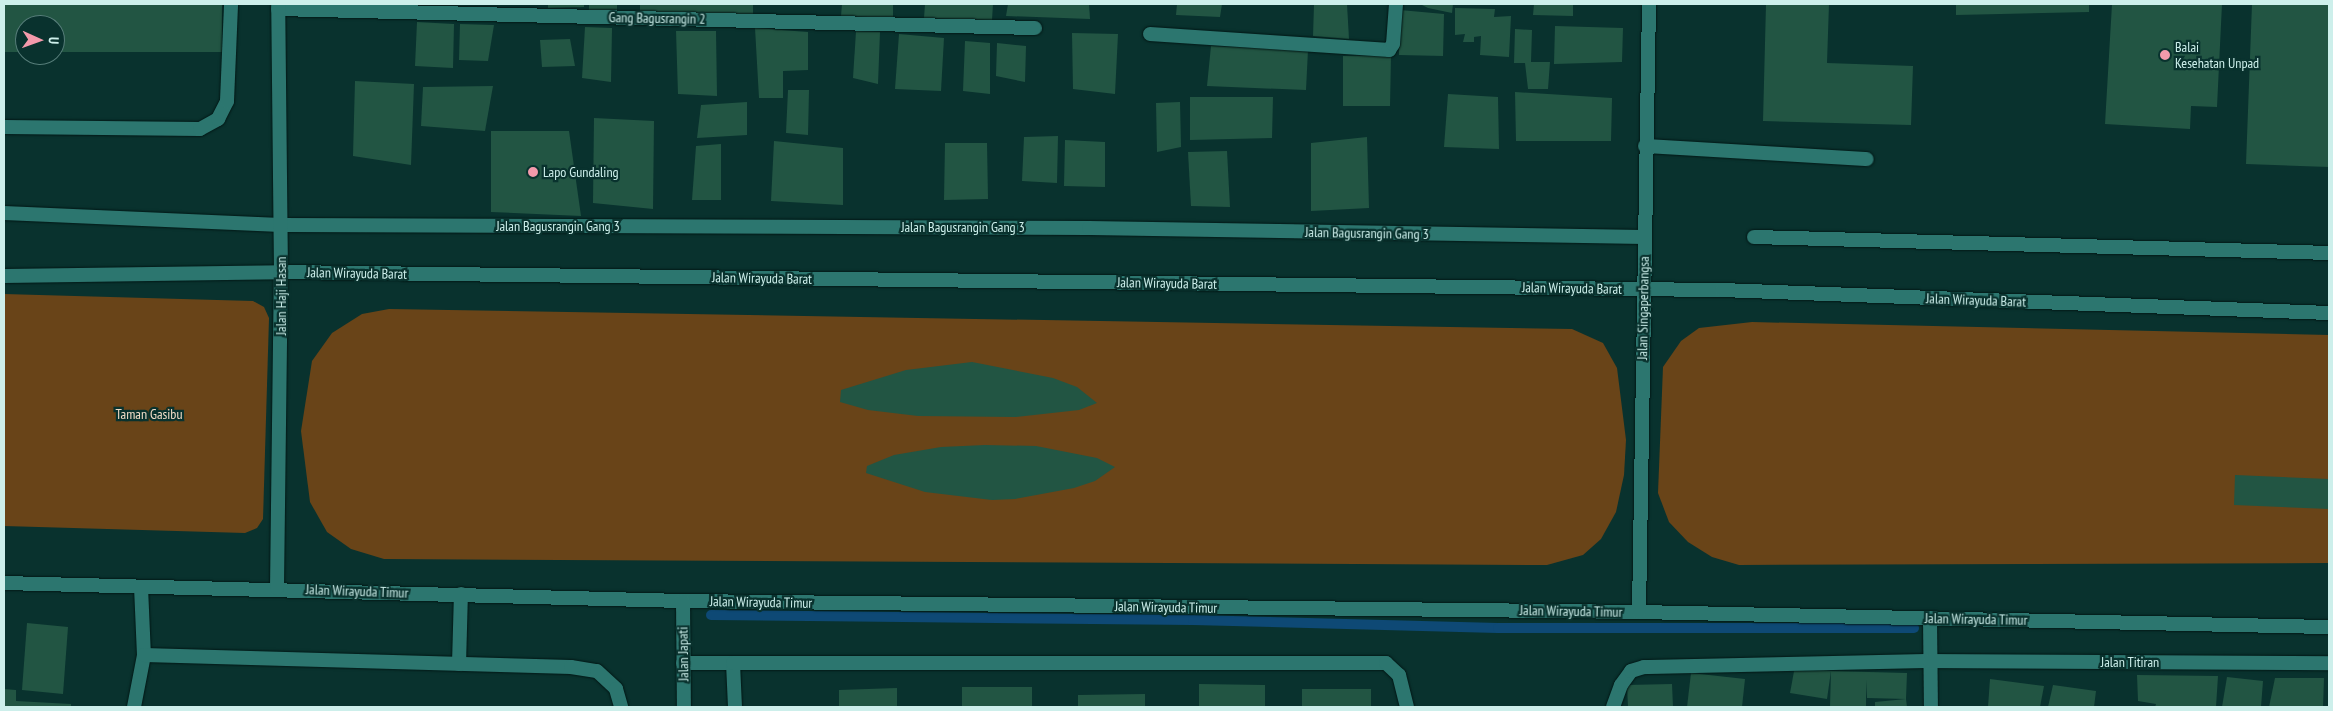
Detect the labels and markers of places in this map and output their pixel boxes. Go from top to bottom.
place label: Balai Kesehatan Unpad [2175,39,2259,72]
marker: Balai Kesehatan Unpad [2159,49,2171,61]
place label: Lapo Gundaling [543,164,619,180]
marker: Lapo Gundaling [527,166,539,178]

